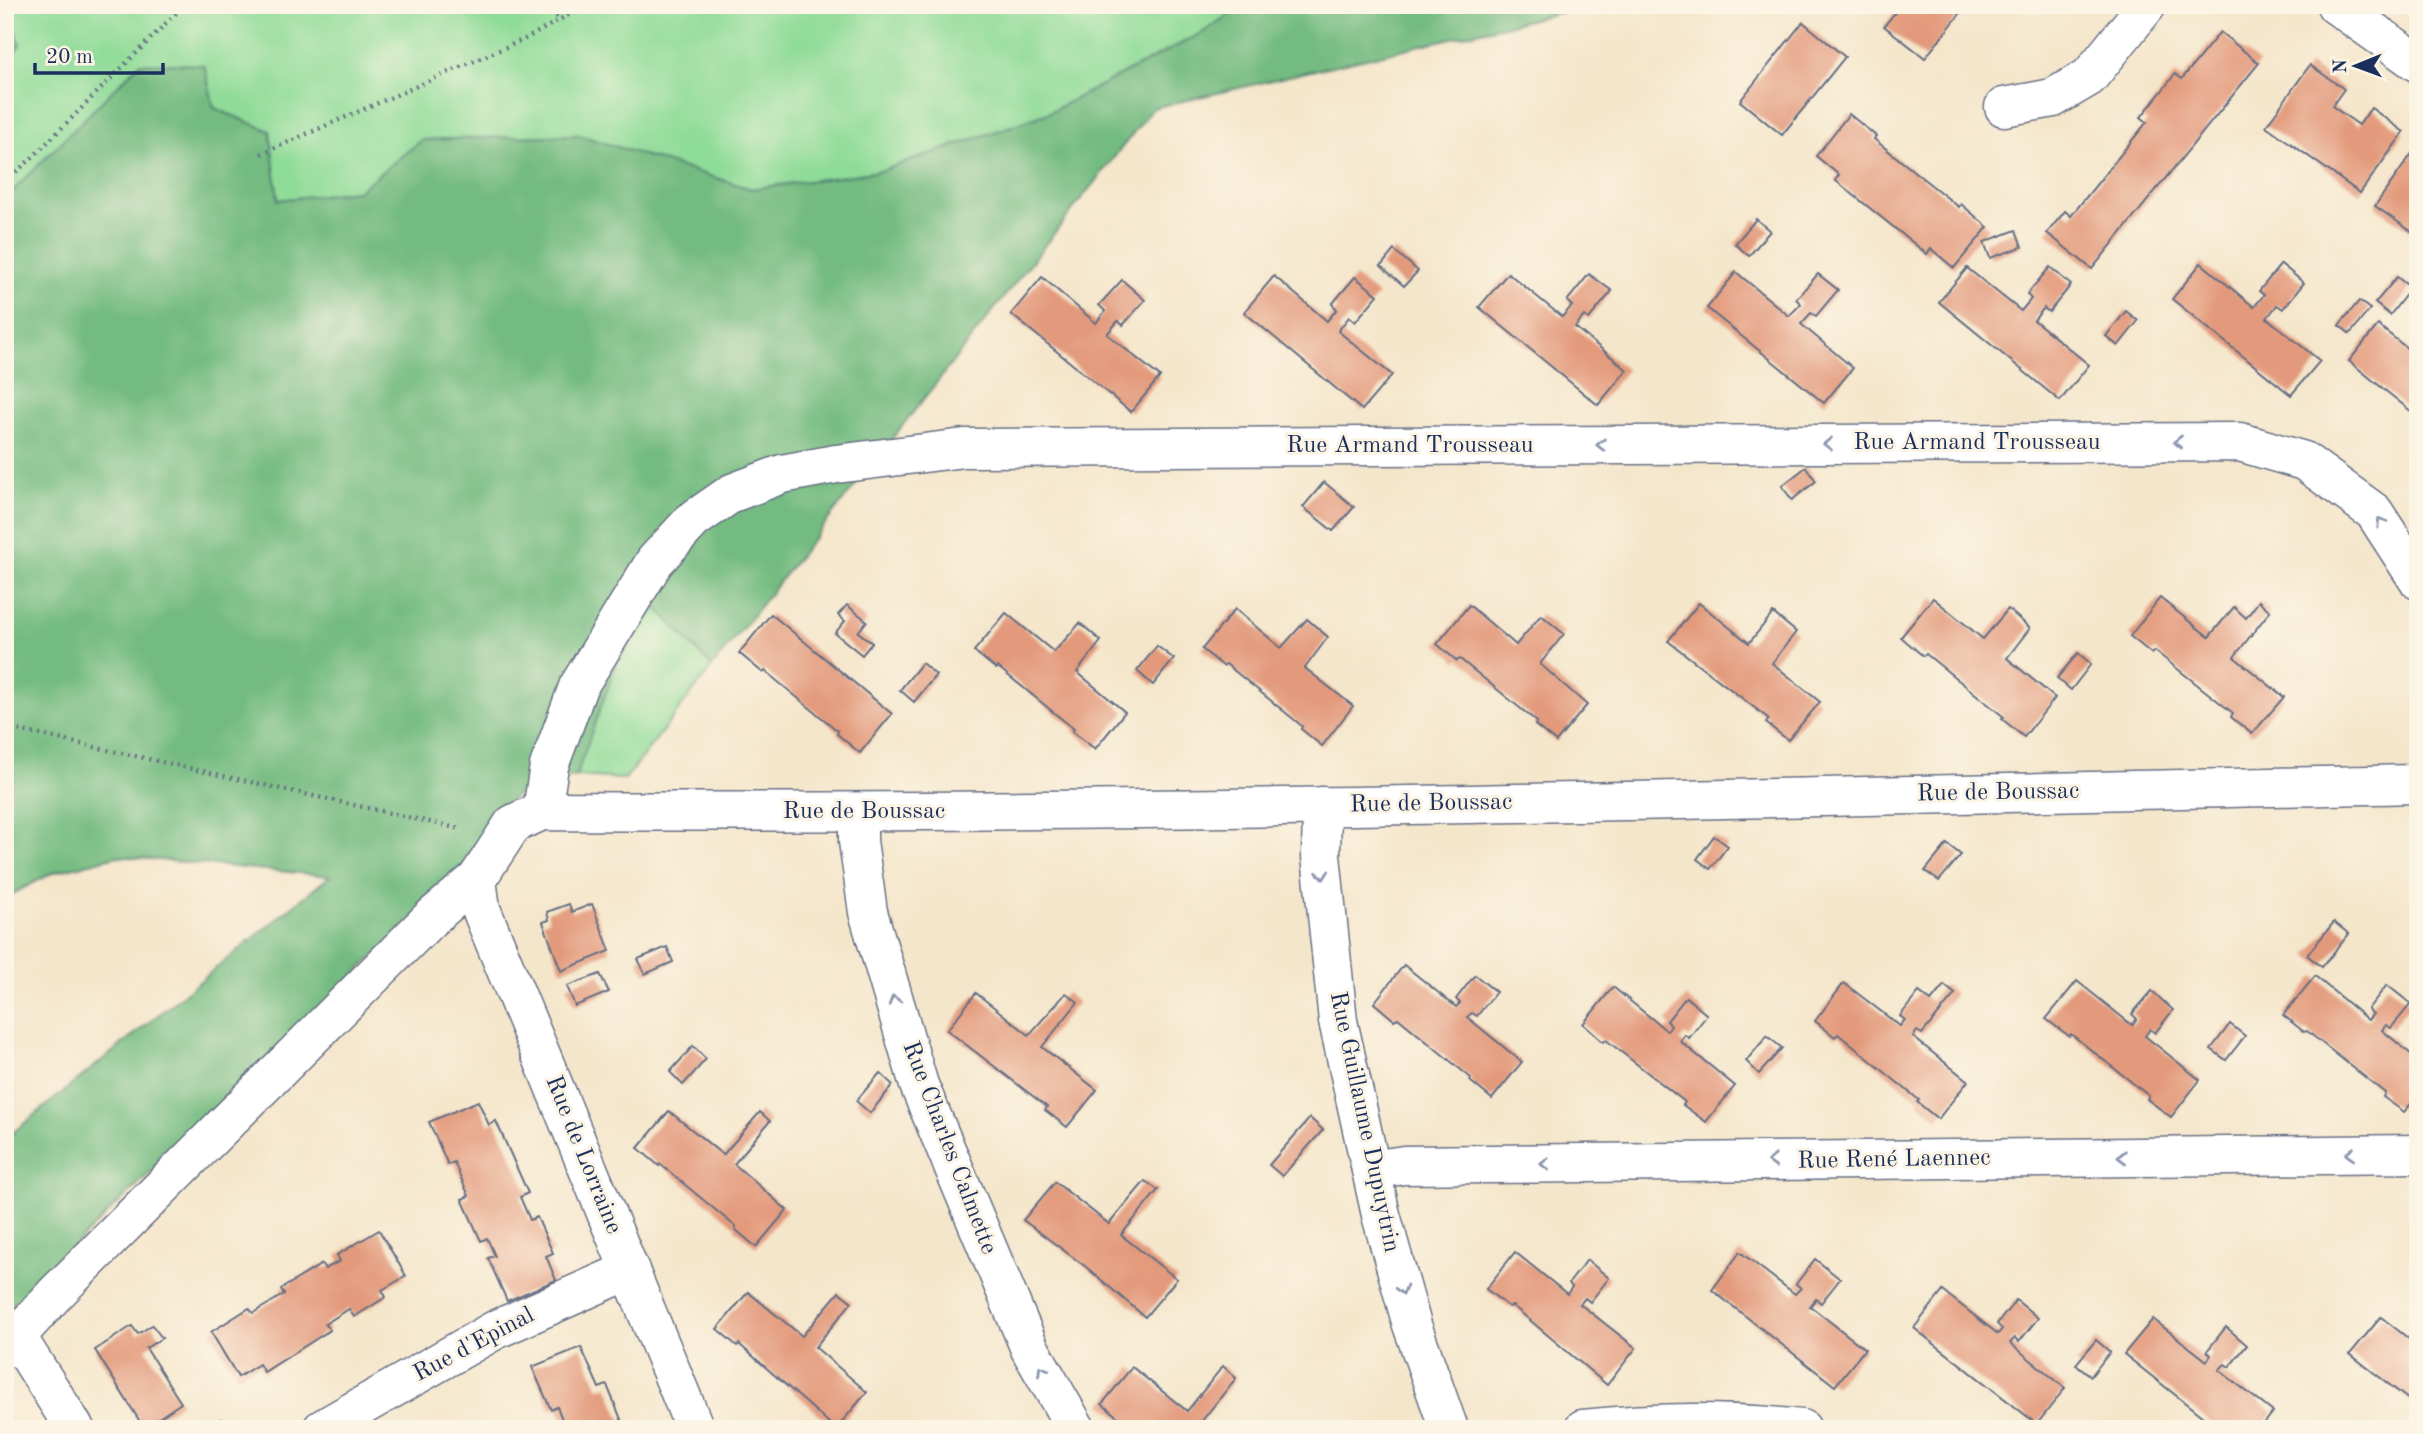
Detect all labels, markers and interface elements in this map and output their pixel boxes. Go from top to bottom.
scale bar [35,32,163,76]
north arrow [2322,32,2392,102]
text: 20 m [46,47,93,68]
text: N [2332,58,2351,74]
street label: Rue Armand Trousseau [1853,431,2101,455]
street label: Rue Armand Trousseau [1286,434,1534,458]
one-way arrow [2173,434,2183,450]
one-way arrow [1823,436,1833,452]
one-way arrow [1595,437,1606,453]
one-way arrow [2377,517,2389,530]
street label: Rue de Boussac [1917,780,2079,806]
street label: Rue de Boussac [1350,791,1512,817]
street label: Rue de Boussac [783,800,945,824]
one-way arrow [1315,869,1330,880]
street label: Rue Guillaume Dupuytrin [1325,989,1403,1255]
one-way arrow [888,994,903,1006]
street label: Rue Charles Calmette [897,1038,1001,1258]
street label: Rue de Lorraine [540,1073,626,1237]
street label: Rue René Laennec [1797,1146,1991,1174]
one-way arrow [2344,1147,2355,1162]
one-way arrow [2116,1149,2127,1165]
one-way arrow [1766,1153,1777,1169]
one-way arrow [1539,1156,1549,1172]
one-way arrow [1394,1284,1408,1296]
street label: Rue d'Epinal [410,1303,538,1387]
one-way arrow [1037,1364,1050,1377]

